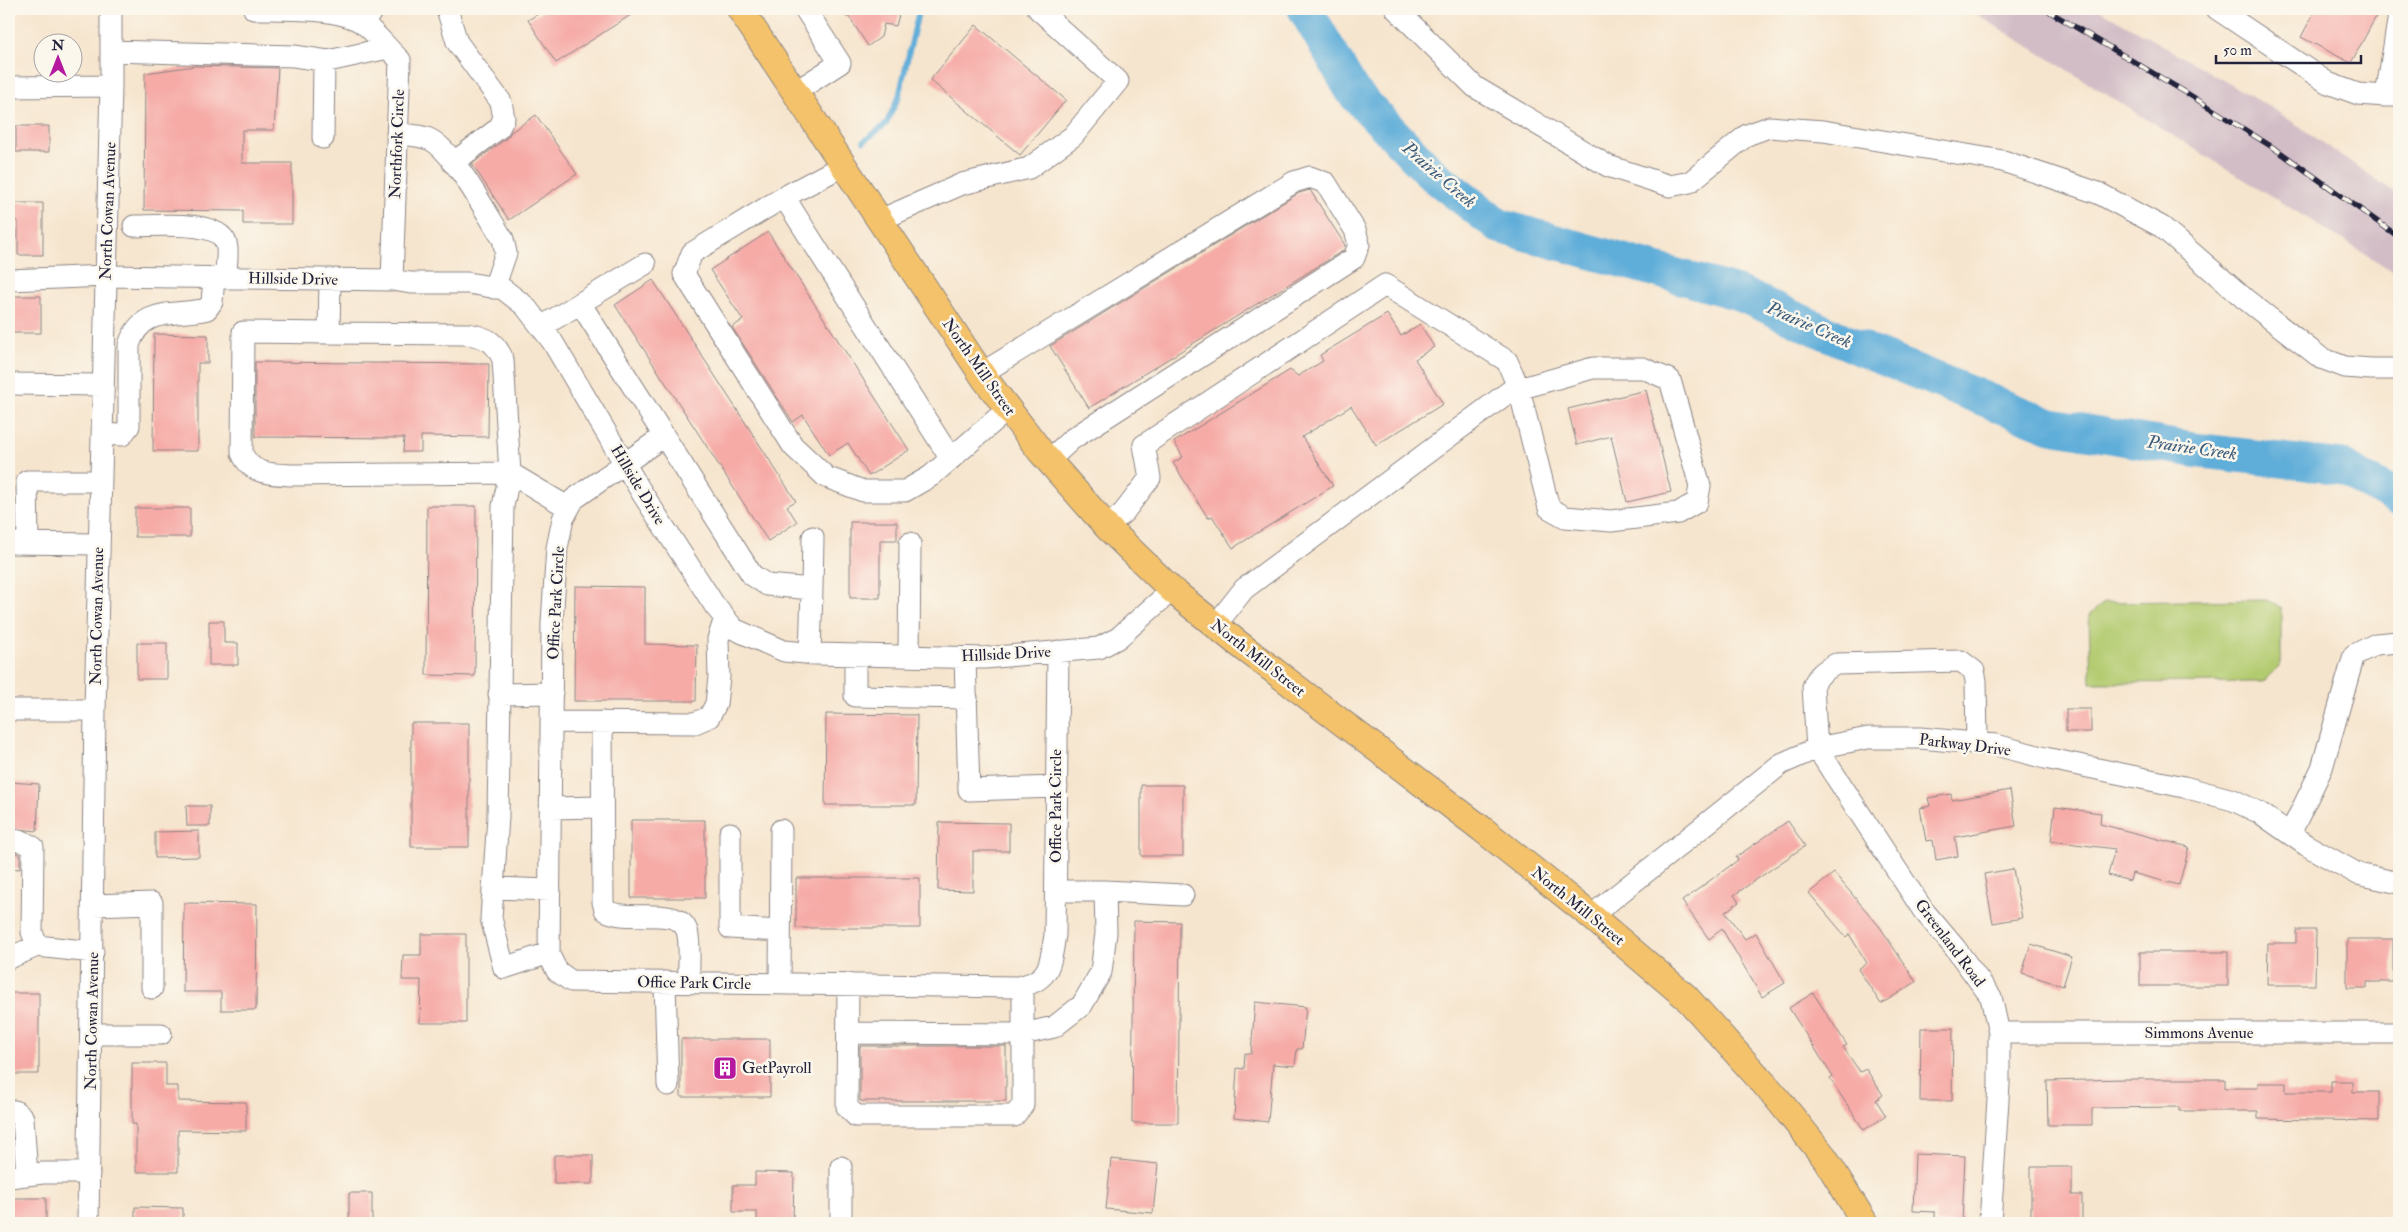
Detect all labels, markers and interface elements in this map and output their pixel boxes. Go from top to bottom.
north arrow [32,32,82,82]
scale bar [2216,32,2360,64]
text: N [51,37,65,54]
text: 50 m [2223,41,2252,60]
street label: Northfork Circle [385,88,409,199]
water label: Prairie Creek [1397,136,1481,213]
street label: North Cowan Avenue [96,141,120,280]
street label: Hillside Drive [248,268,338,290]
water label: Prairie Creek [1762,296,1855,354]
street label: North Mill Street [938,314,1020,420]
water label: Prairie Creek [2145,430,2238,466]
street label: Hillside Drive [606,441,670,529]
street label: Office Park Circle [543,545,569,660]
street label: North Cowan Avenue [86,546,108,685]
street label: North Mill Street [1207,615,1309,701]
street label: Hillside Drive [961,642,1052,666]
street label: Parkway Drive [1918,729,2012,761]
street label: Office Park Circle [1046,749,1066,863]
street label: North Mill Street [1527,862,1629,950]
street label: Greenland Road [1911,895,1990,991]
street label: North Cowan Avenue [81,951,103,1090]
street label: Office Park Circle [637,972,751,994]
street label: Simmons Avenue [2145,1023,2254,1043]
building icon: GetPayroll [712,1055,738,1081]
place label: GetPayroll [742,1058,812,1078]

